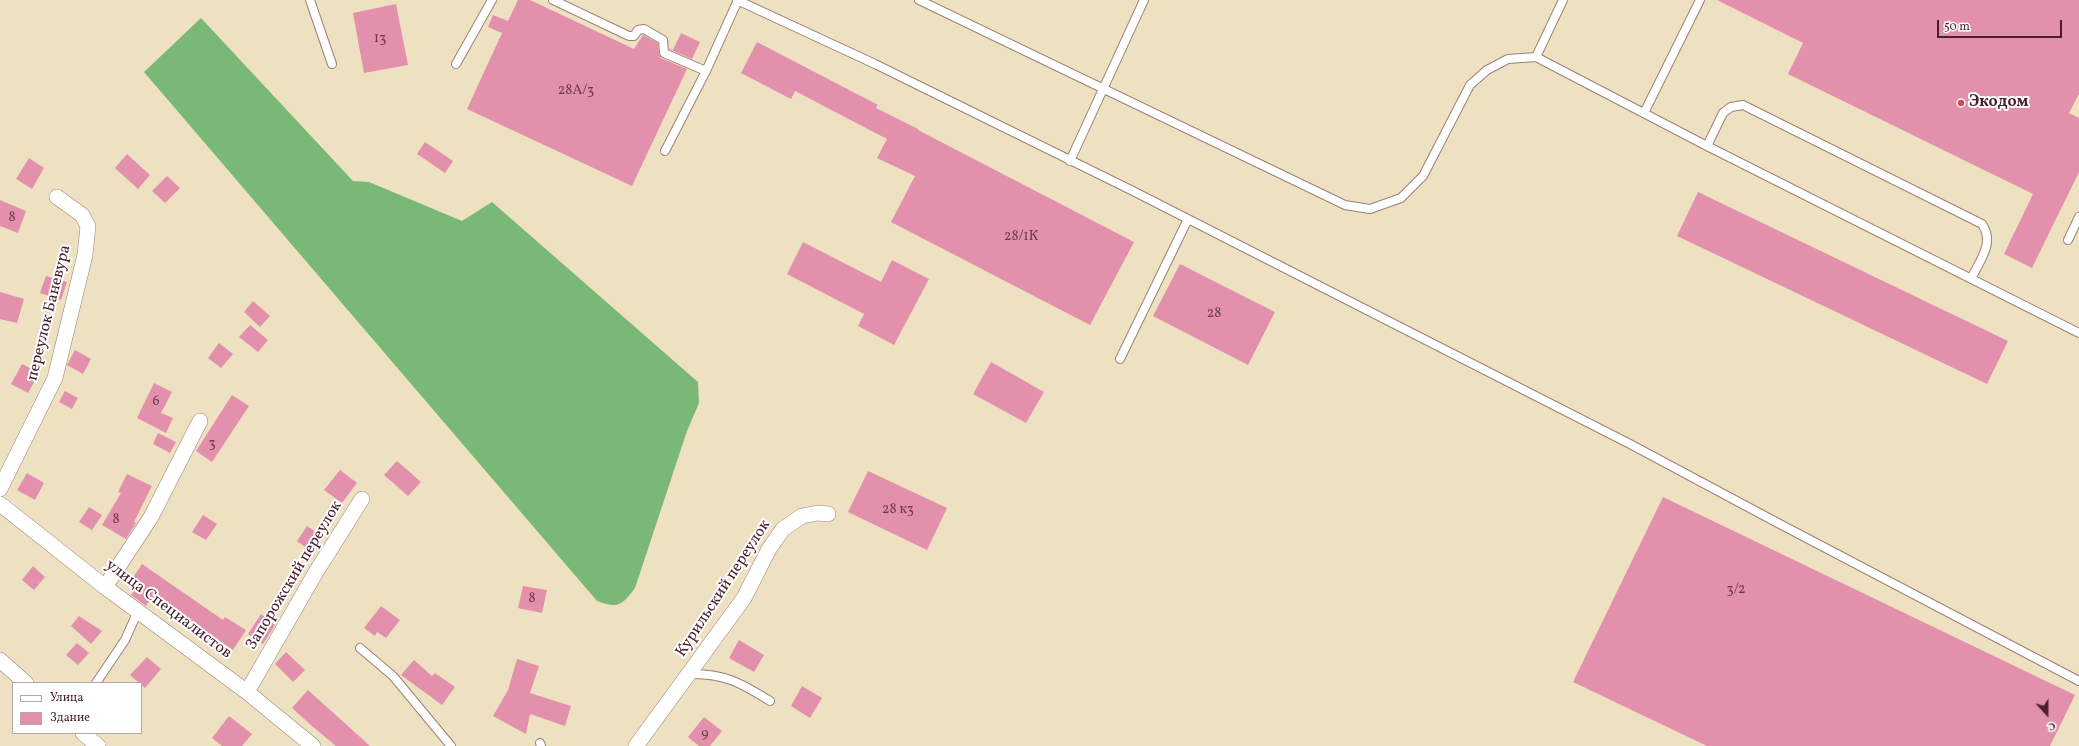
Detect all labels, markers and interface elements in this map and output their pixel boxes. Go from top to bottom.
scale bar [1939,12,2064,38]
text: 50 m [1944,19,1970,35]
house number: 13 [374,31,386,47]
house number: 28А/3 [558,83,594,99]
place label: Экодом [1969,93,2029,113]
marker: Экодом [1956,98,1966,108]
house number: 8 [8,210,16,226]
house number: 28/1К [1004,229,1038,245]
street label: переулок Баневура [24,243,76,383]
house number: 28 [1207,306,1221,322]
house number: 6 [152,394,160,410]
house number: 3 [208,436,216,452]
street label: Запорожский переулок [243,498,347,654]
house number: 28 к3 [882,502,914,518]
house number: 8 [112,512,120,528]
street label: Курильский переулок [672,517,776,661]
street label: улица Специалистов [101,556,235,664]
house number: 3/2 [1726,582,1746,598]
house number: 8 [528,591,536,607]
legend [12,682,142,734]
text: Улица [50,690,83,706]
north arrow [2027,694,2067,734]
text: Здание [50,710,90,726]
text: С [2045,717,2057,734]
house number: 9 [701,726,709,742]

